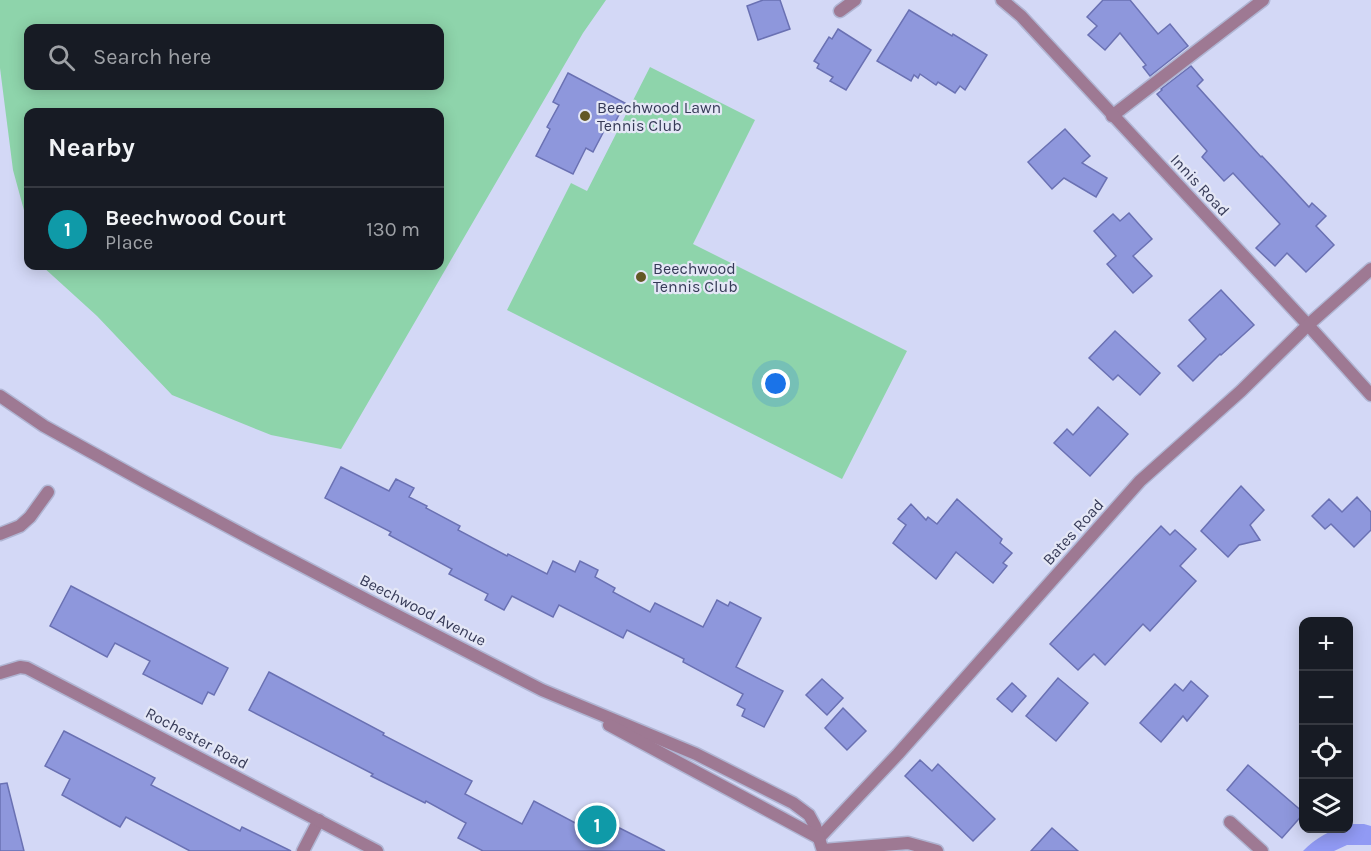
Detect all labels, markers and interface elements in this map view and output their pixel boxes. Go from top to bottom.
search box [24,24,444,90]
icon: search [45,41,78,74]
text: Search here [93,44,211,70]
place label: Beechwood Lawn Tennis Club [597,98,721,135]
marker: Beechwood Lawn Tennis Club [578,109,592,123]
text: Nearby [48,132,135,163]
street label: Innis Road [1167,150,1233,220]
text: Beechwood Court [105,205,286,231]
text: 1 [64,218,71,241]
text: 130 m [366,218,420,241]
text: Place [105,231,153,254]
place label: Beechwood Tennis Club [653,259,738,296]
marker: Beechwood Tennis Club [634,270,648,284]
your location [761,369,790,398]
street label: Bates Road [1038,495,1108,569]
street label: Beechwood Avenue [357,570,489,650]
map controls [1299,617,1353,833]
button: + [1299,617,1353,671]
button: − [1299,671,1353,725]
street label: Rochester Road [142,703,252,773]
button: locate [1299,725,1353,779]
button: layers [1299,779,1353,833]
pin: 1 [578,802,616,848]

